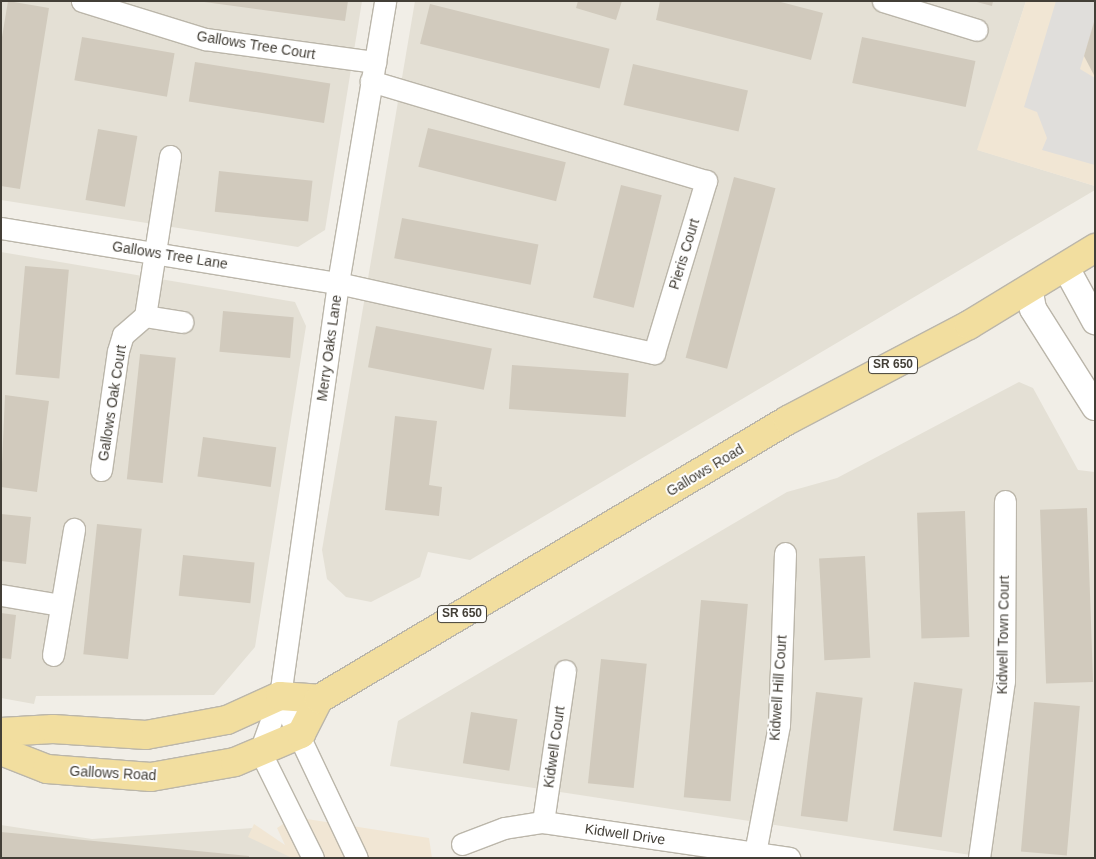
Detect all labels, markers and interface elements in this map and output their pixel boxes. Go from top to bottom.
street label: Gallows Tree Court [195,27,317,63]
street label: Pieris Court [665,217,703,291]
street label: Gallows Tree Lane [111,238,229,272]
street label: Merry Oaks Lane [313,294,345,402]
street label: Gallows Oak Court [95,344,129,462]
road number: SR 650 [867,356,919,374]
street label: Gallows Road [663,440,747,500]
street label: Kidwell Town Court [994,575,1012,695]
road number: SR 650 [436,604,488,624]
street label: Kidwell Hill Court [766,635,790,741]
street label: Kidwell Court [540,705,568,789]
street label: Gallows Road [69,762,157,784]
street label: Kidwell Drive [584,820,666,848]

